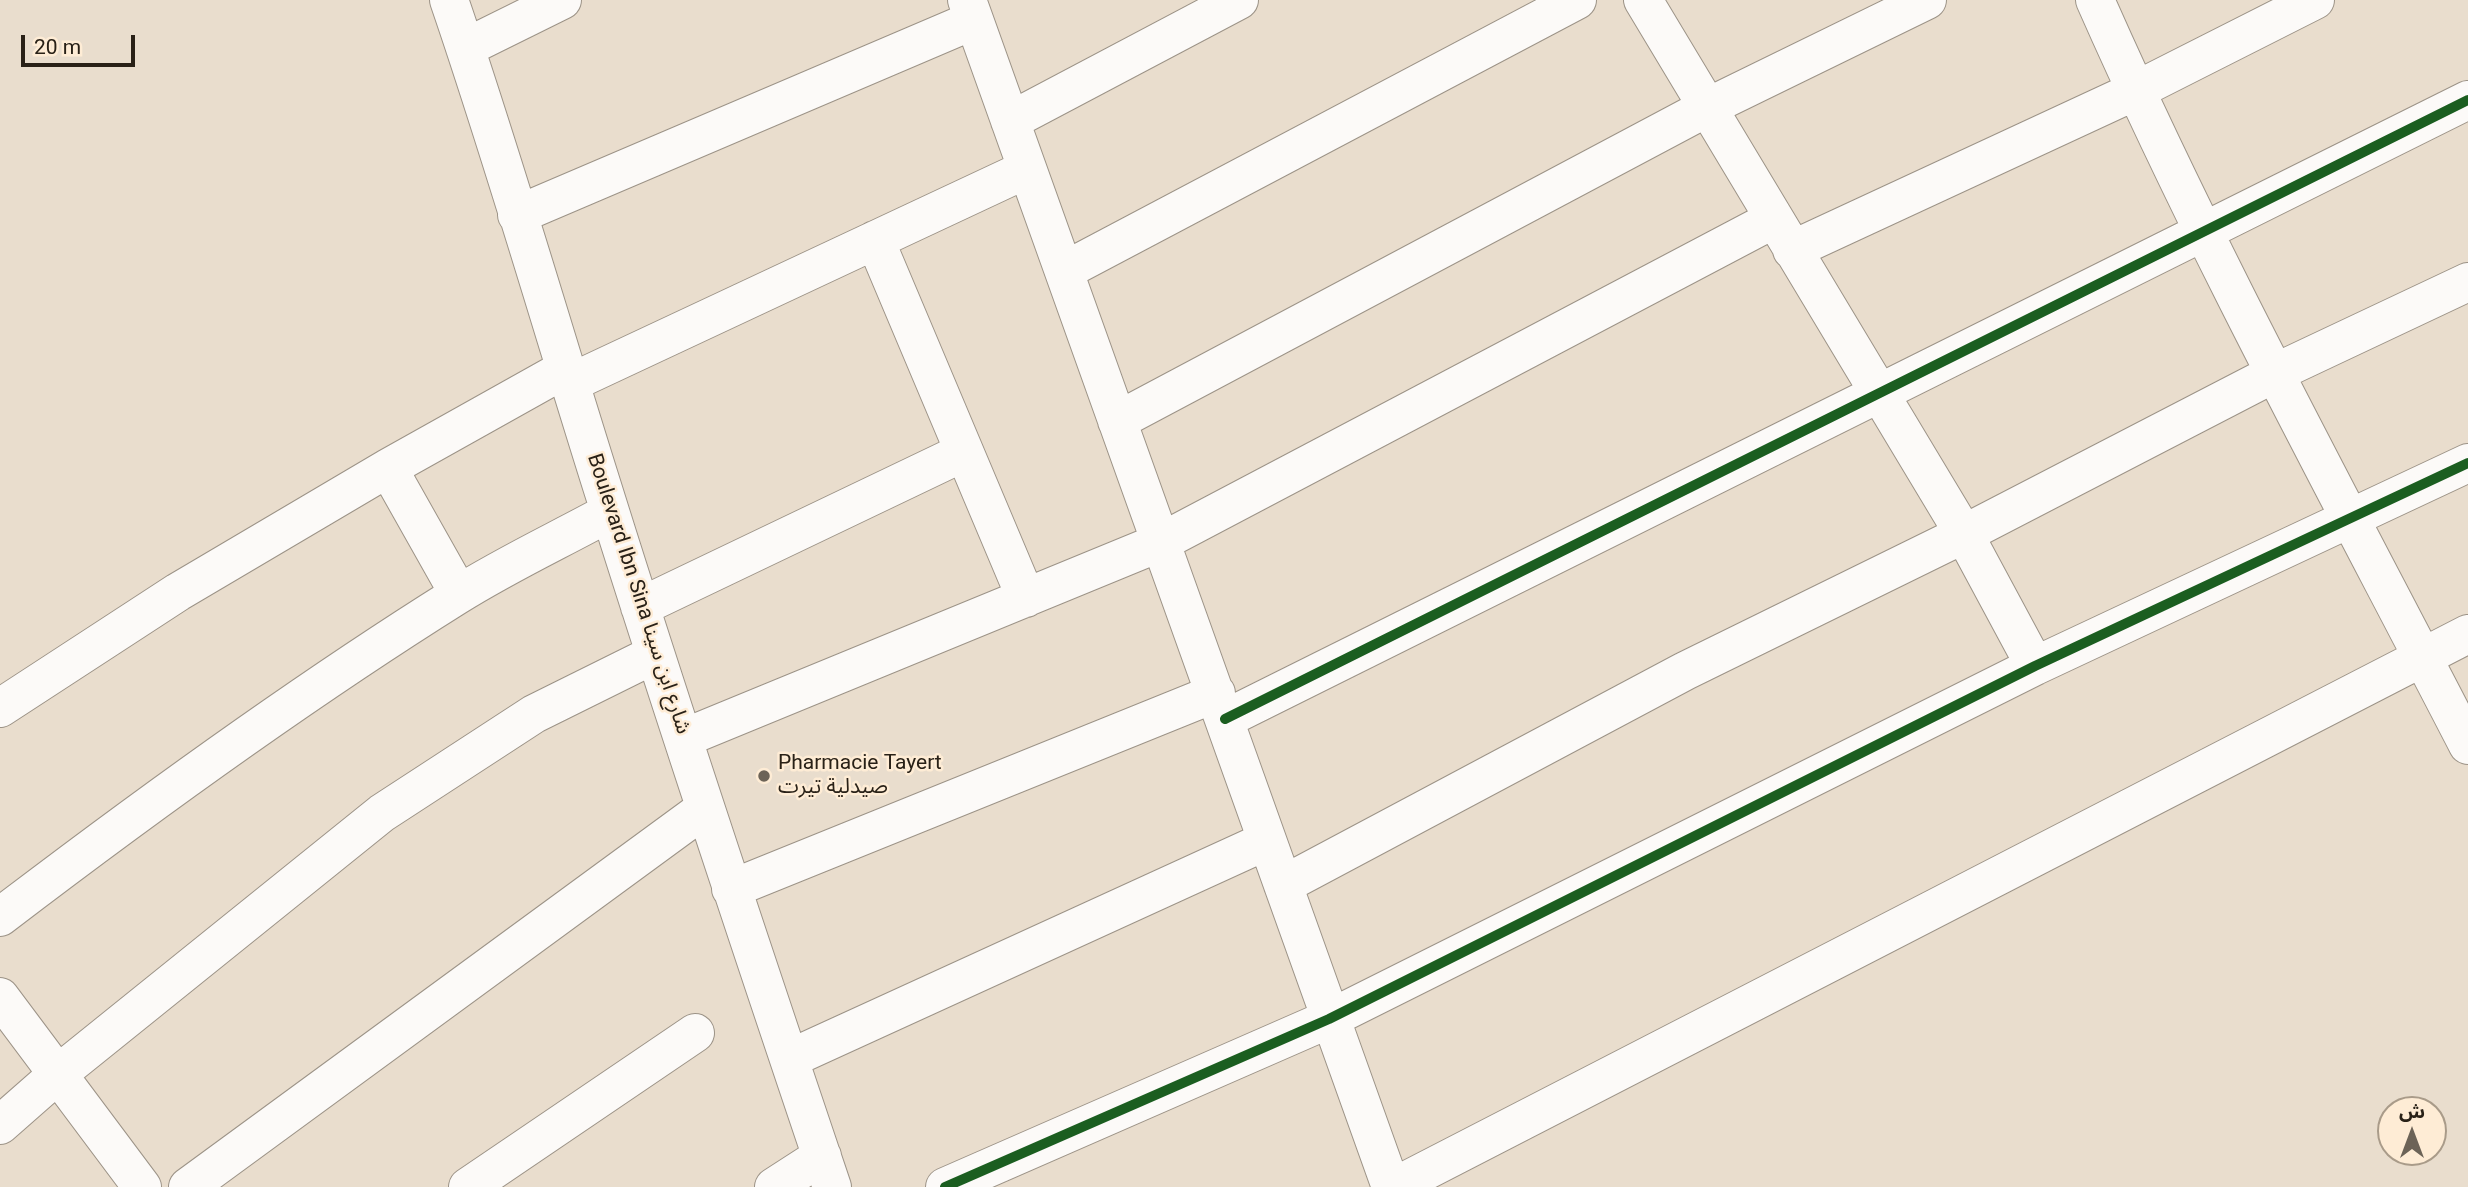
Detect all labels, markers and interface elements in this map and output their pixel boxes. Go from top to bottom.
scale bar [24,21,138,65]
text: 20 m [34,35,81,59]
street label: Boulevard Ibn Sina شارع ابن سينا [581,451,695,737]
place label: Pharmacie Tayert صيدلية تيرت [778,751,942,801]
marker: Pharmacie Tayert صيدلية تيرت [756,768,772,784]
north arrow [2377,1096,2447,1166]
text: ش [2399,1100,2425,1123]

